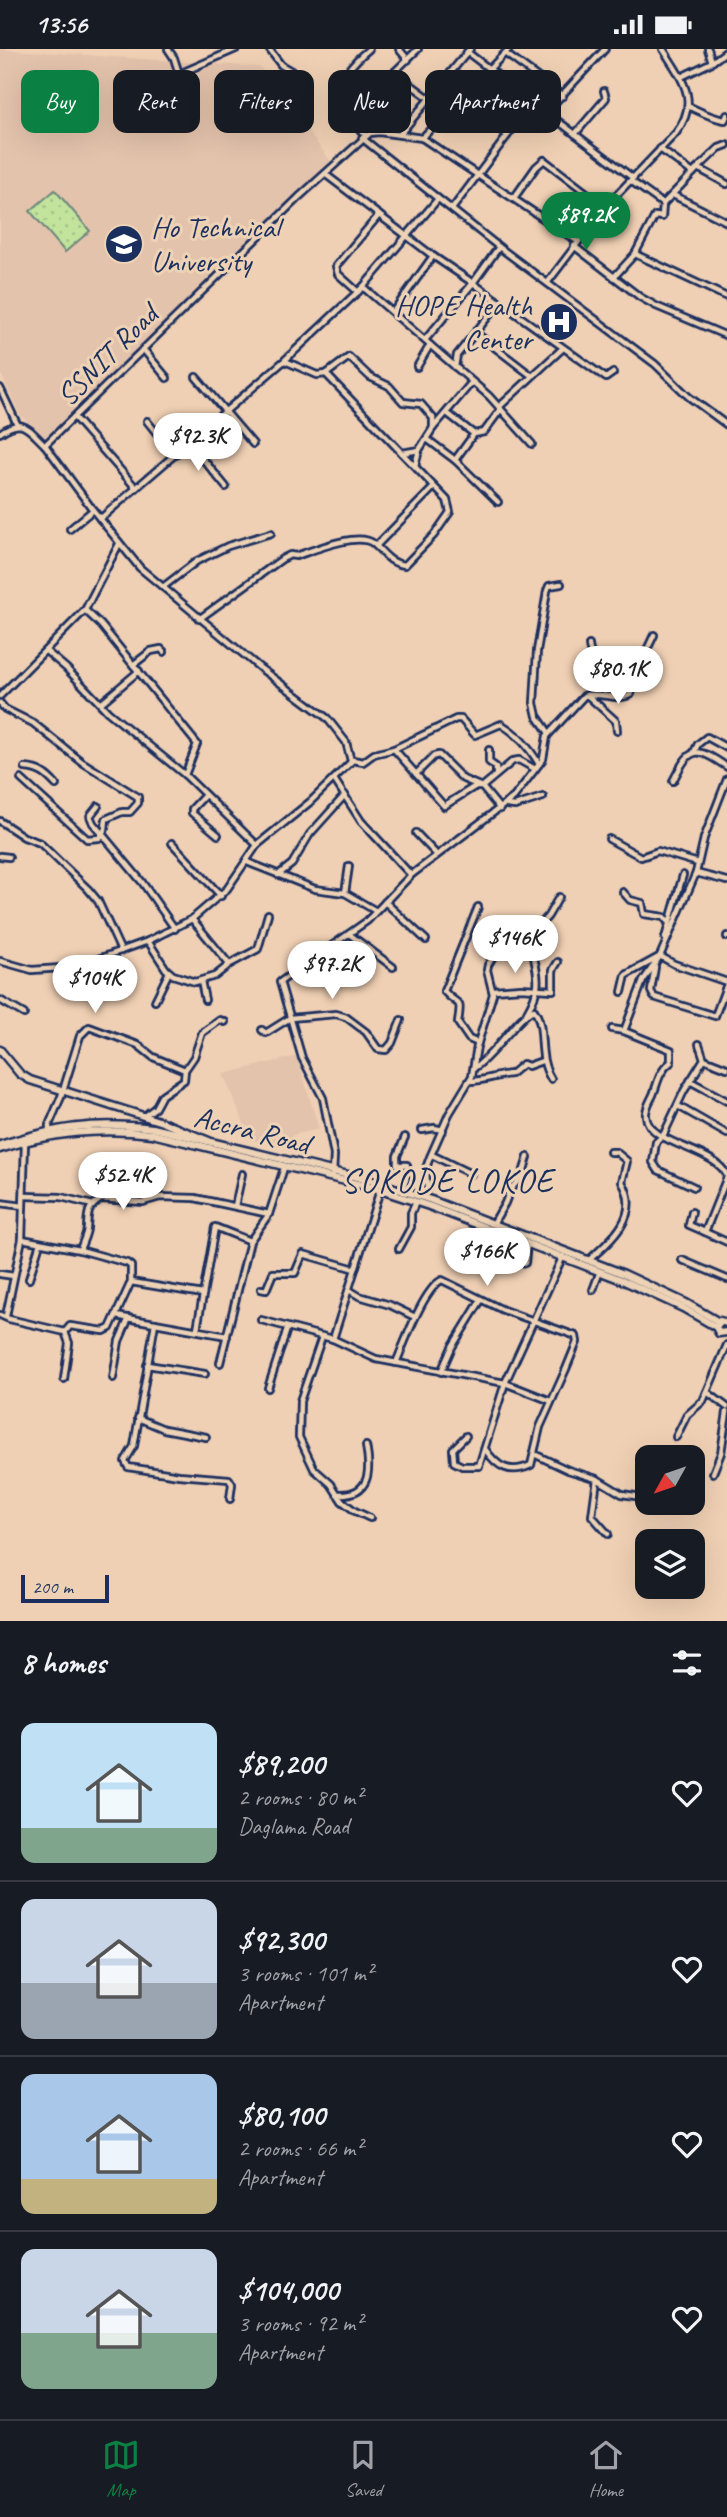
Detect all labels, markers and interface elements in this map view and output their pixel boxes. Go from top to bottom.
text: 13:56 [35,8,87,41]
chip: Buy [21,70,99,133]
chip: Rent [113,70,200,133]
chip: Filters [214,70,314,133]
chip: New [328,70,411,133]
chip: Apartment [425,70,561,133]
pin: $89.2K [529,193,643,252]
text: $89.2K [557,200,615,229]
place label: Ho Technical University [151,208,285,280]
school or university icon: Ho Technical University [103,223,145,265]
place label: HOPE Health Center [395,286,534,358]
street label: SSNIT Road [48,293,169,414]
hospital icon: HOPE Health Center [538,301,580,343]
pin: $92.3K [141,413,255,473]
text: $92.3K [169,421,227,450]
pin: $80.1K [561,647,675,706]
text: $80.1K [589,654,647,683]
pin: $146K [466,915,564,975]
text: $146K [488,923,542,952]
pin: $97.2K [275,941,389,1001]
text: $97.2K [303,949,361,978]
pin: $104K [46,955,144,1015]
text: $104K [68,963,122,992]
street label: Accra Road [190,1097,318,1164]
pin: $52.4K [66,1153,180,1212]
text: $52.4K [94,1160,152,1189]
district label: SOKODE LOKOE [342,1160,557,1202]
pin: $166K [438,1229,536,1288]
text: $166K [460,1236,514,1265]
north arrow [635,1445,705,1515]
map controls [635,1445,705,1599]
button: layers [635,1529,705,1599]
scale bar [21,1572,108,1604]
text: 200 m [32,1575,73,1599]
text: 8 homes [21,1644,106,1682]
icon: filters [668,1644,706,1682]
text: $89,200 [238,1745,325,1783]
icon: home [77,1751,161,1835]
icon: heart [668,1774,706,1812]
text: 2 rooms · 80 m² [238,1783,362,1812]
text: Daglama Road [238,1812,349,1841]
text: $92,300 [238,1921,325,1959]
icon: home [77,1927,161,2011]
icon: heart [668,1950,706,1988]
text: 3 rooms · 101 m² [238,1959,373,1988]
text: Apartment [238,1988,323,2017]
text: $80,100 [238,2096,325,2134]
icon: home [77,2102,161,2186]
icon: heart [668,2125,706,2163]
text: 2 rooms · 66 m² [238,2134,362,2163]
text: Apartment [238,2163,323,2192]
text: $104,000 [238,2271,338,2309]
icon: home [77,2277,161,2361]
icon: heart [668,2300,706,2338]
text: 3 rooms · 92 m² [238,2309,362,2338]
text: Apartment [238,2338,323,2367]
tab: Map [102,2436,140,2502]
tab: Saved [344,2436,382,2502]
tab: Home [587,2436,625,2502]

